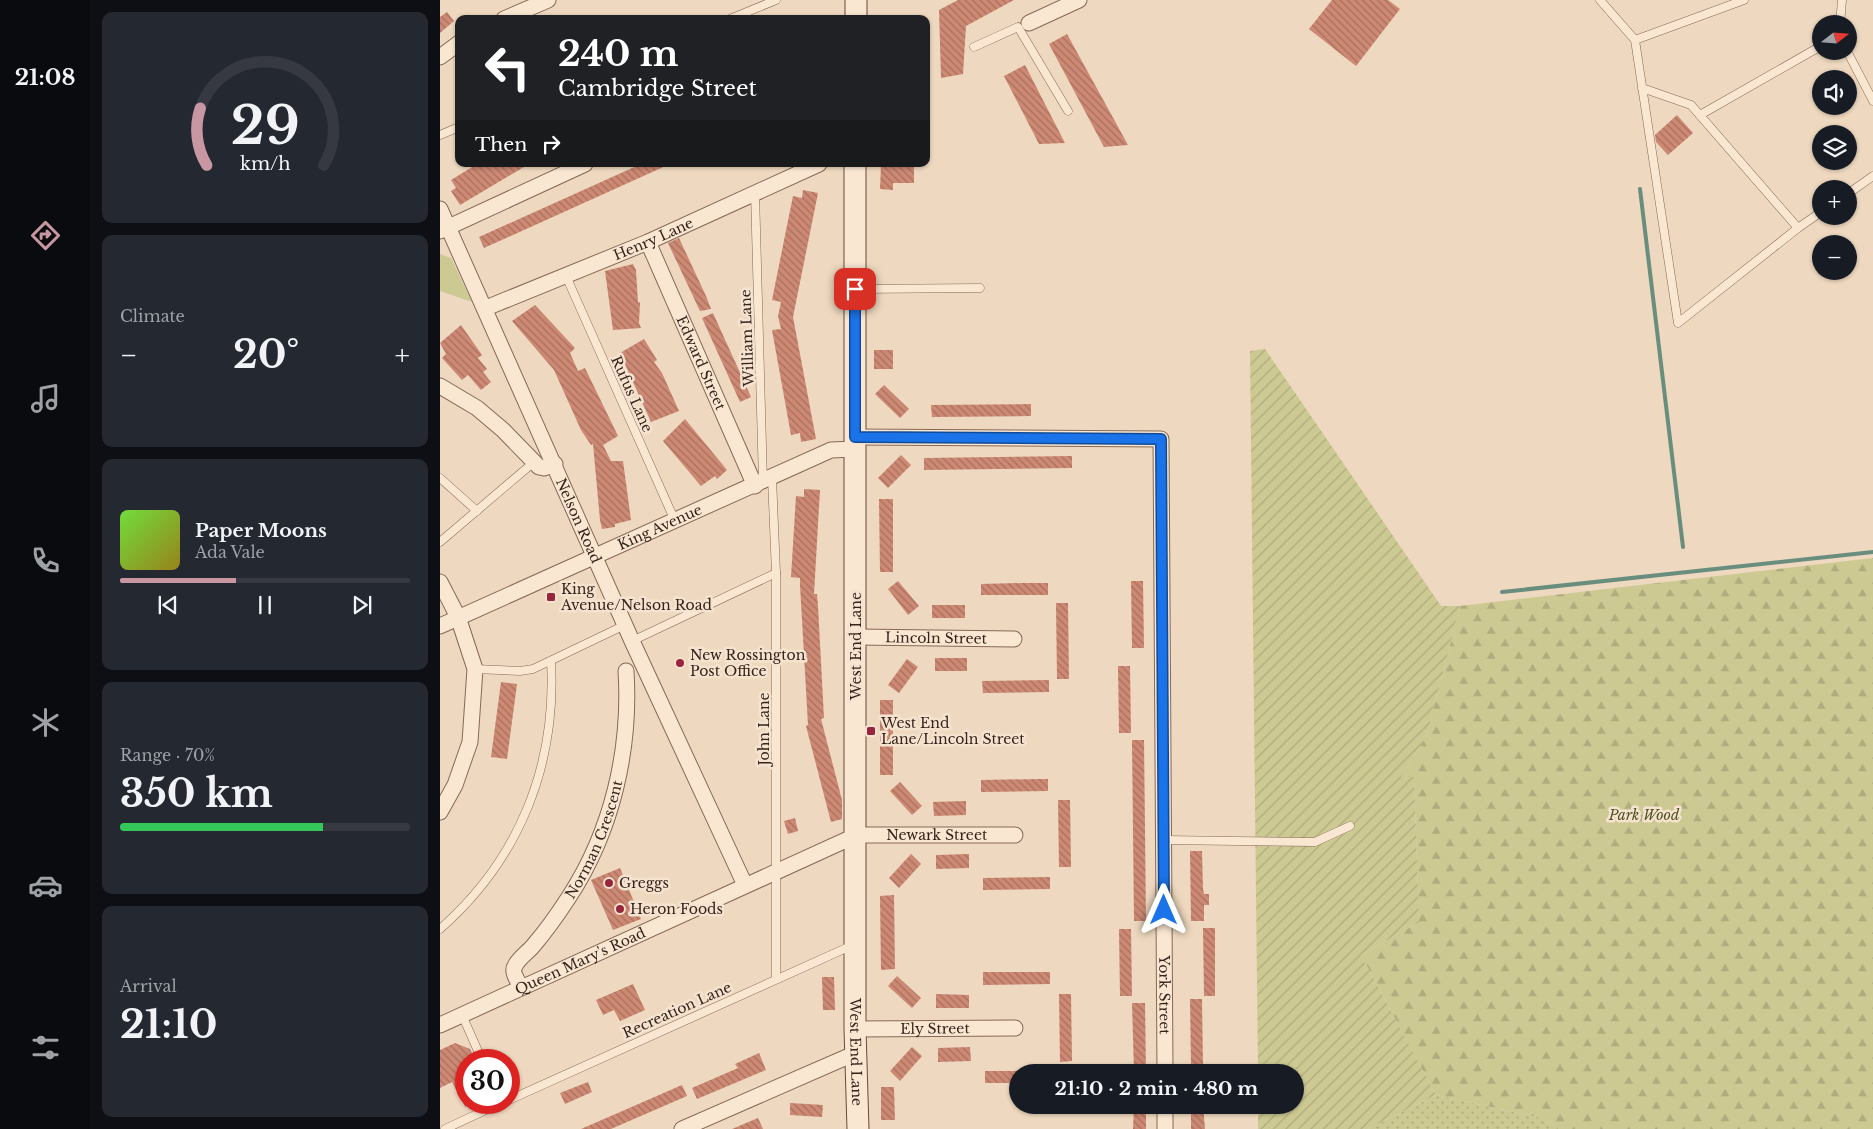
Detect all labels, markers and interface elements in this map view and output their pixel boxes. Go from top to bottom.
north arrow [1812,15,1858,60]
map controls [1812,15,1857,280]
text: 240 m [558,32,678,75]
icon: left [475,35,540,100]
text: 21:08 [15,64,75,91]
button: sound [1812,70,1857,115]
text: Cambridge Street [558,75,757,102]
text: 29 [231,94,299,158]
button: layers [1812,125,1857,170]
icon: right [537,130,565,158]
text: Then [475,133,527,156]
text: km/h [240,153,290,175]
button: + [1812,180,1857,225]
street label: Henry Lane [611,214,696,264]
icon: directions [28,218,63,253]
button: − [1812,235,1857,280]
pin [834,268,876,310]
icon: arrive [841,275,869,303]
street label: William Lane [736,289,758,388]
text: Climate [120,306,185,326]
street label: Edward Street [672,313,730,414]
text: 20° [233,331,299,378]
text: − [120,338,138,373]
text: + [395,338,410,373]
street label: Rufus Lane [607,353,657,435]
icon: music [28,381,63,416]
street label: Nelson Road [552,475,605,566]
street label: King Avenue [615,500,705,554]
text: Paper Moons [195,519,327,542]
text: Ada Vale [195,542,265,562]
icon: phone [28,543,63,578]
place label: King Avenue/Nelson Road [560,580,713,614]
icon: previous [154,591,182,619]
icon: pause [251,591,279,619]
icon: next [348,591,376,619]
marker: King Avenue/Nelson Road [545,591,557,603]
street label: West End Lane [847,592,865,701]
street label: Lincoln Street [885,628,988,648]
place label: New Rossington Post Office [690,646,806,680]
marker: New Rossington Post Office [674,657,686,669]
street label: John Lane [755,692,773,768]
icon: climate [28,705,63,740]
place label: West End Lane/Lincoln Street [880,714,1025,748]
marker: West End Lane/Lincoln Street [865,725,877,737]
text: Range · 70% [120,745,215,765]
text: 350 km [120,770,273,817]
street label: Norman Crescent [561,778,626,902]
park label: Park Wood [1608,806,1680,824]
street label: Newark Street [886,826,988,844]
icon: car [28,868,63,903]
place label: Greggs [619,874,669,892]
marker: Greggs [603,877,615,889]
position arrow [1137,883,1189,935]
place label: Heron Foods [630,900,723,918]
marker: Heron Foods [614,903,626,915]
street label: Queen Mary's Road [512,923,649,999]
street label: York Street [1155,954,1174,1035]
text: Arrival [120,976,177,996]
street label: Recreation Lane [620,978,734,1042]
street label: West End Lane [846,997,866,1106]
text: 21:10 [120,1001,217,1048]
street label: Ely Street [900,1019,970,1038]
icon: filters [28,1030,63,1065]
speed limit sign: 30 [455,1049,520,1114]
text: 21:10 · 2 min · 480 m [1055,1077,1258,1100]

